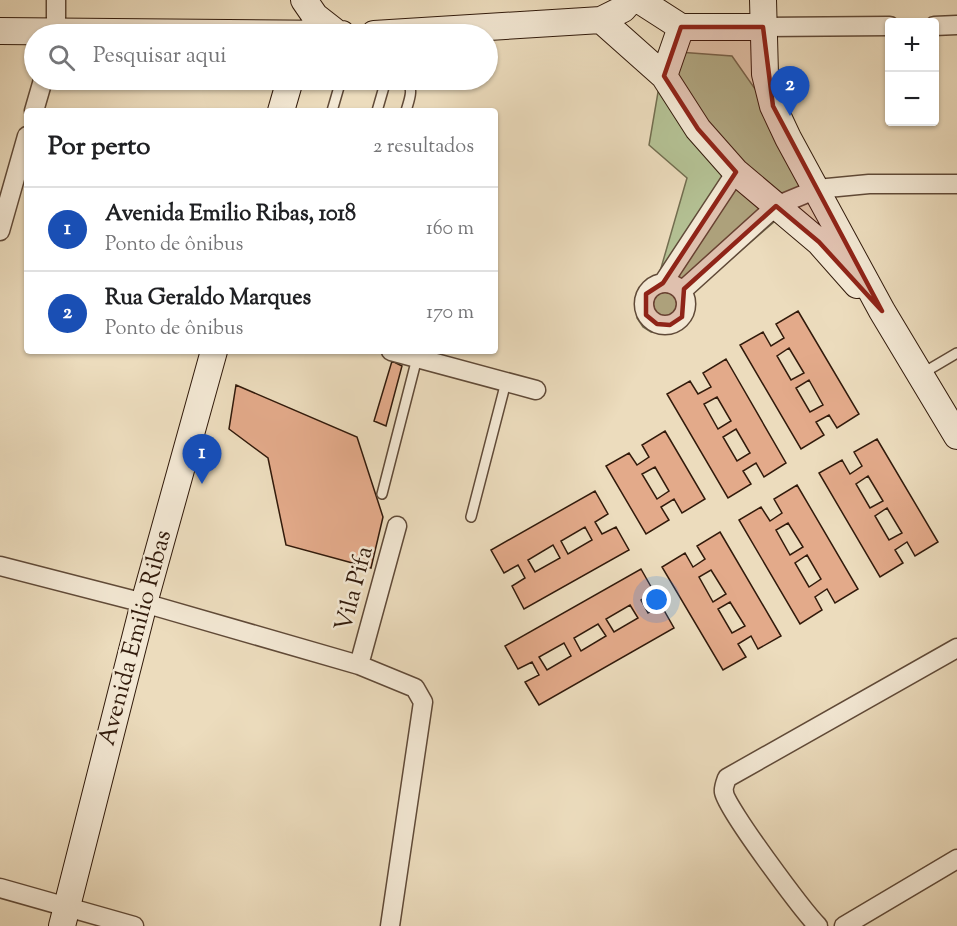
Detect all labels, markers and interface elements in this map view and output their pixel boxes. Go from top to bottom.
map controls [885,18,939,126]
button: + [885,18,939,72]
search box [24,24,498,90]
icon: search [45,41,78,74]
text: Pesquisar aqui [93,41,227,73]
pin: 2 [770,66,810,116]
button: − [885,72,939,126]
text: Por perto [48,129,150,166]
text: 2 resultados [373,133,474,162]
text: Avenida Emilio Ribas, 1018 [105,199,356,231]
text: 1 [64,215,71,244]
text: 160 m [426,215,474,244]
text: Ponto de ônibus [105,231,243,260]
text: Rua Geraldo Marques [105,283,311,315]
text: 2 [63,299,72,328]
text: 170 m [426,299,474,328]
text: Ponto de ônibus [105,315,243,344]
pin: 1 [182,434,222,484]
street label: Avenida Emilio Ribas [91,526,181,750]
street label: Vila Pifa [327,543,383,635]
your location [642,585,671,614]

